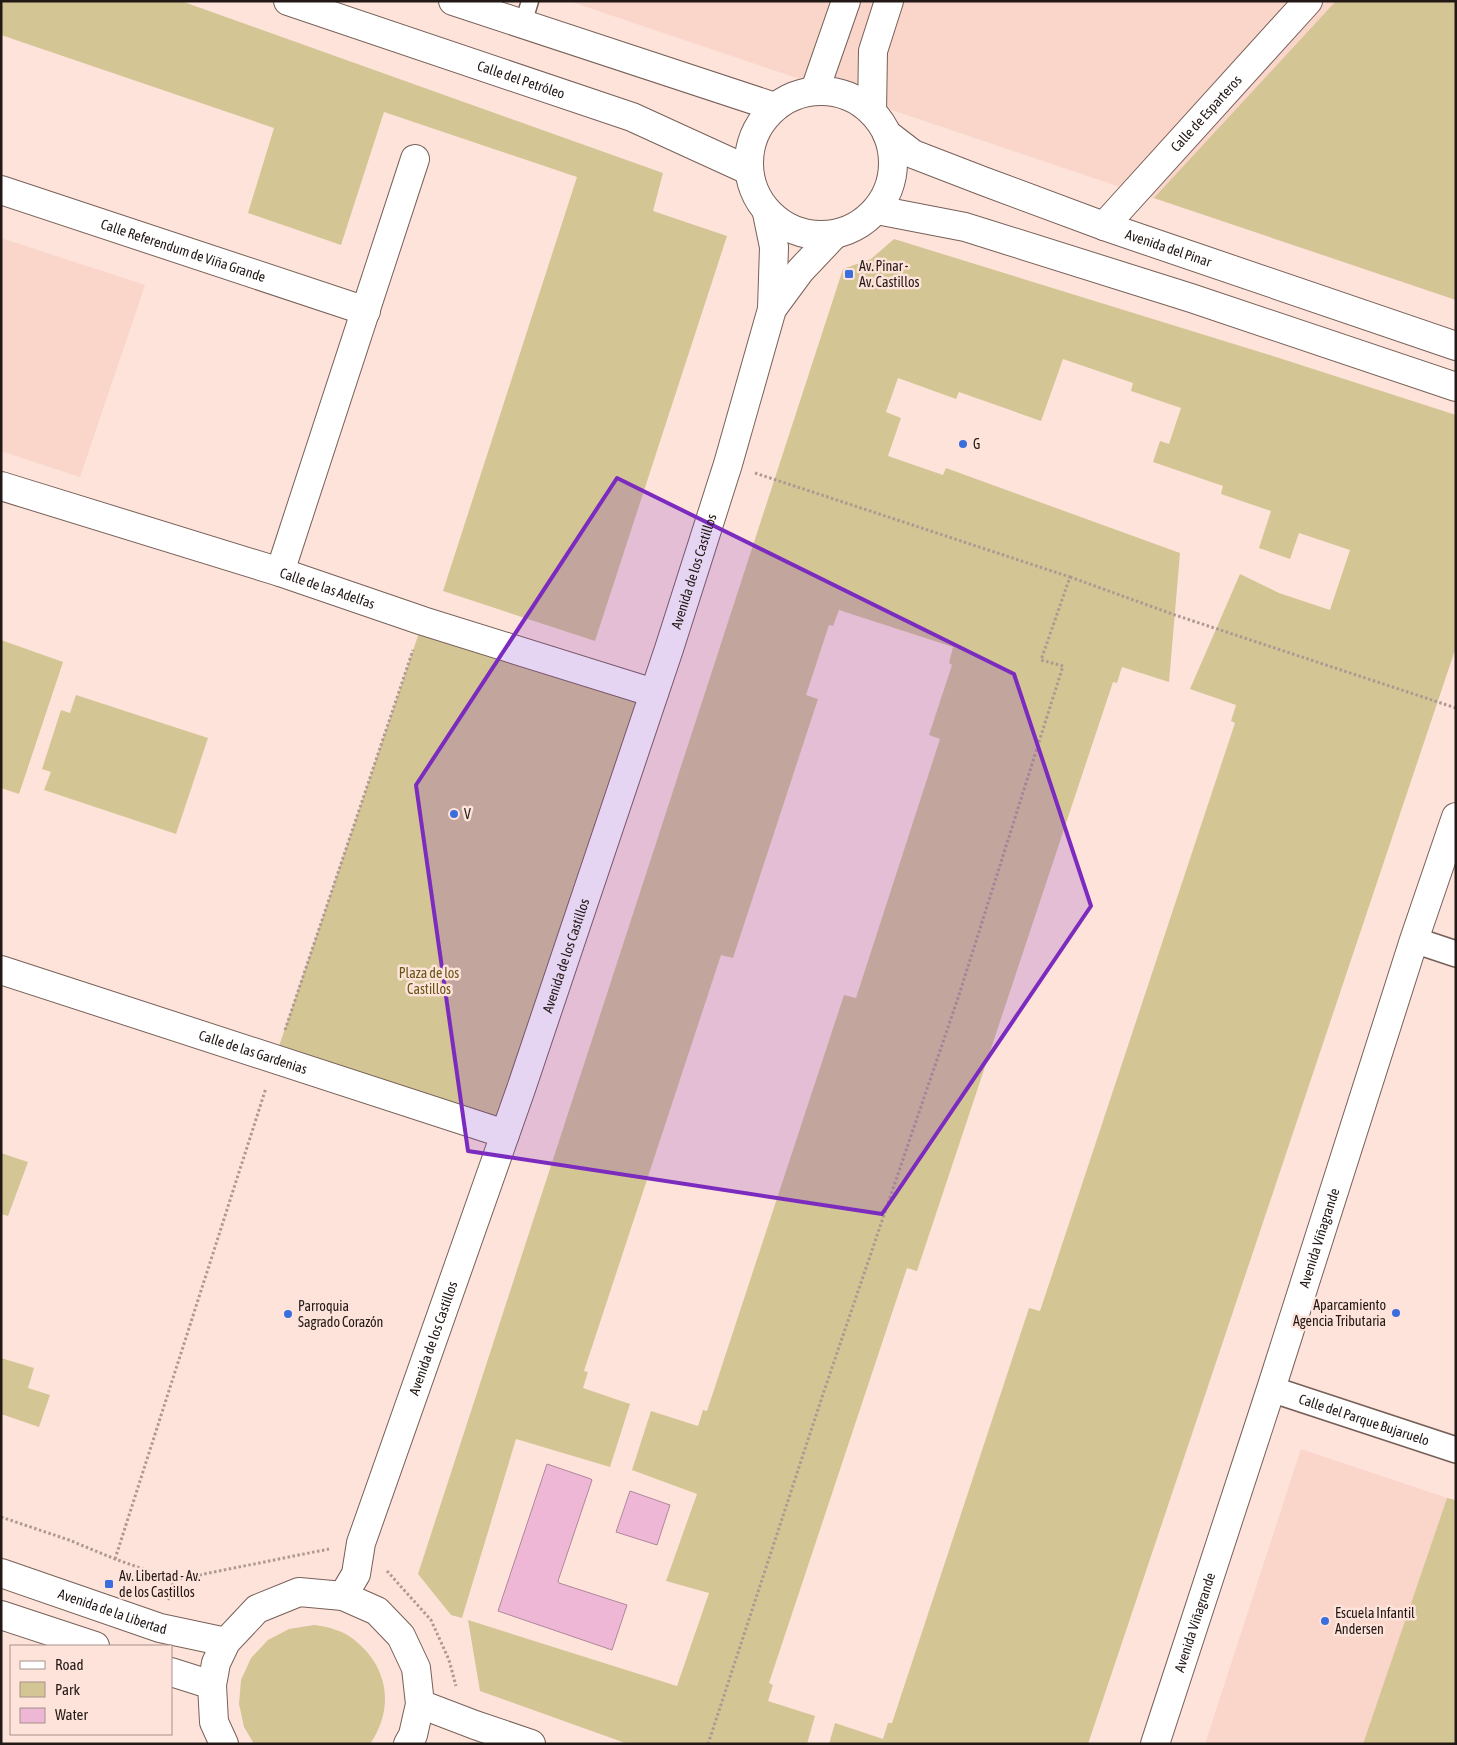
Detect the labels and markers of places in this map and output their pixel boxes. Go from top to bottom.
place label: Av. Pinar - Av. Castillos [859,258,919,290]
marker: Av. Pinar - Av. Castillos [843,268,855,280]
place label: G [973,436,980,452]
marker: G [957,438,969,450]
place label: V [464,806,471,822]
marker: V [448,808,460,820]
place label: Aparcamiento Agencia Tributaria [1293,1297,1386,1329]
place label: Parroquia Sagrado Corazón [298,1298,383,1330]
marker: Aparcamiento Agencia Tributaria [1390,1307,1402,1319]
marker: Parroquia Sagrado Corazón [282,1308,294,1320]
place label: Av. Libertad - Av. de los Castillos [119,1568,200,1600]
marker: Av. Libertad - Av. de los Castillos [103,1578,115,1590]
place label: Escuela Infantil Andersen [1335,1605,1415,1637]
marker: Escuela Infantil Andersen [1319,1615,1331,1627]

